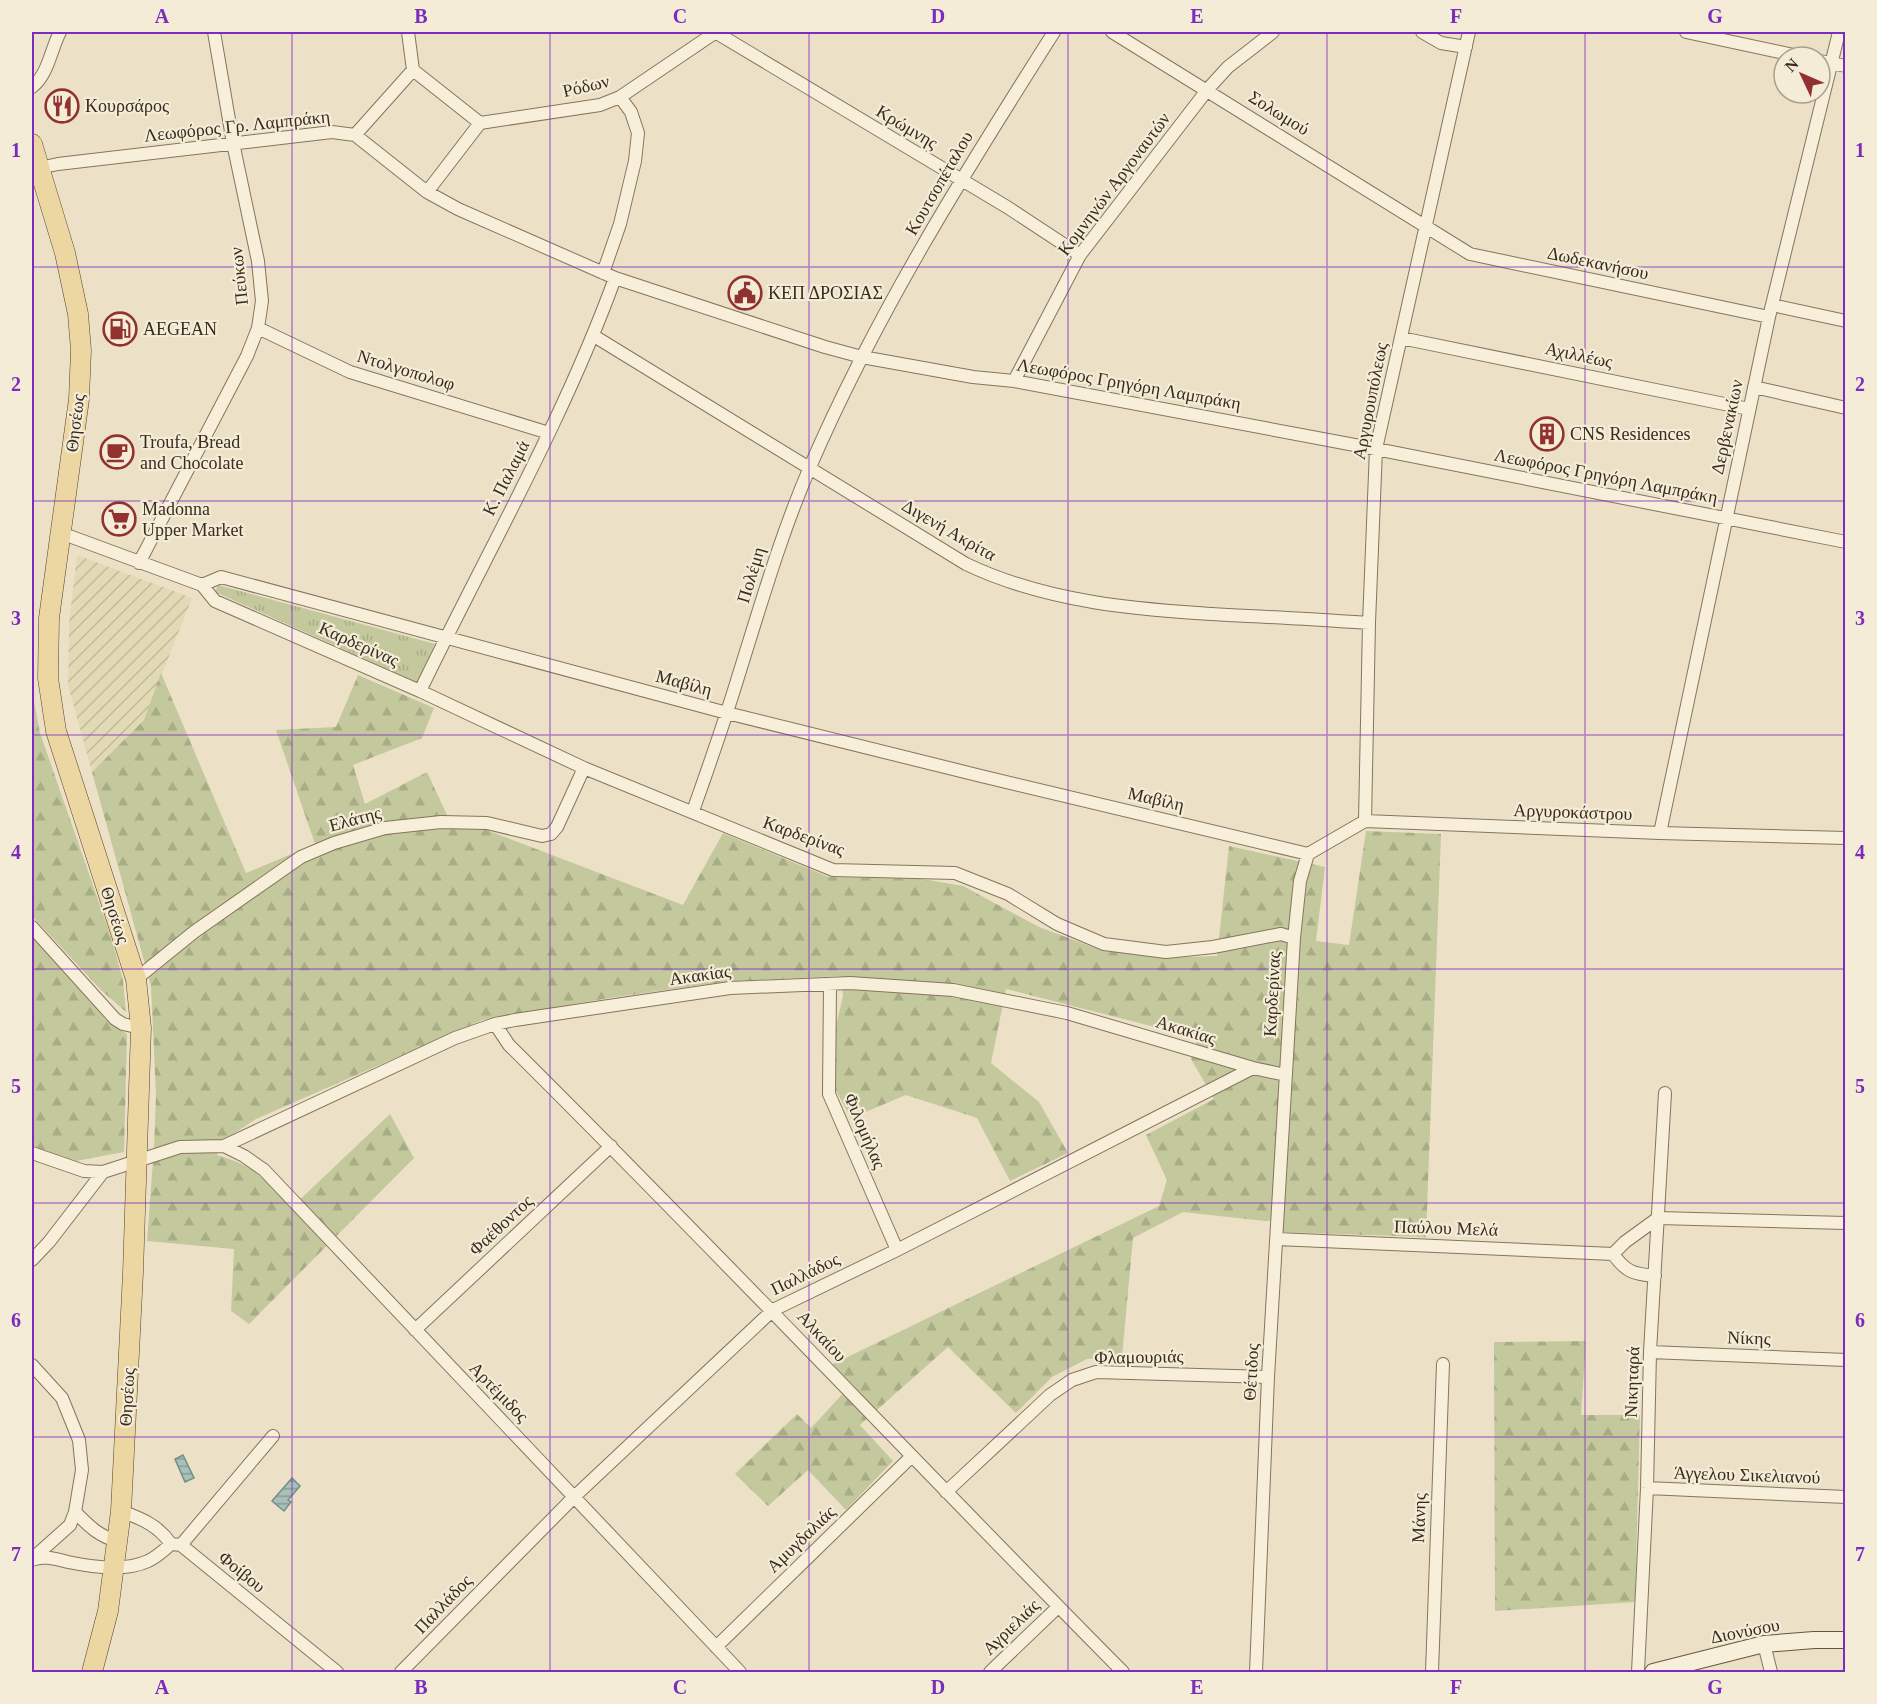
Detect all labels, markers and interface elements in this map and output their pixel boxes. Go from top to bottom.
text: A [155,5,170,27]
text: B [414,5,428,27]
text: C [673,5,687,27]
text: D [931,5,945,27]
text: E [1190,5,1204,27]
text: F [1450,5,1462,27]
text: G [1707,5,1723,27]
north arrow [1772,45,1832,105]
text: N [1781,55,1802,75]
street label: Ρόδων [561,71,611,101]
street label: Σολωμού [1245,87,1313,139]
restaurant icon: Κουρσάρος [44,88,80,124]
place label: Κουρσάρος [85,96,169,116]
street label: Κρώμνης [873,101,941,153]
street label: Λεωφόρος Γρ. Λαμπράκη [143,106,331,146]
street label: Κομνηνών Αργοναυτών [1054,109,1174,259]
street label: Κουτσοπέταλου [901,127,977,239]
text: 1 [11,139,21,161]
text: 1 [1855,139,1865,161]
street label: Δωδεκανήσου [1546,243,1651,284]
street label: Πεύκων [226,246,252,306]
public building icon: ΚΕΠ ΔΡΟΣΙΑΣ [727,275,763,311]
place label: ΚΕΠ ΔΡΟΣΙΑΣ [768,283,883,303]
fuel station icon: AEGEAN [102,311,138,347]
place label: AEGEAN [143,319,217,339]
street label: Αχιλλέως [1543,338,1615,372]
street label: Αργυρουπόλεως [1349,341,1391,461]
street label: Ντολγοπολοφ [355,346,457,394]
street label: Λεωφόρος Γρηγόρη Λαμπράκη [1015,354,1243,414]
text: 2 [11,373,21,395]
text: 2 [1855,373,1865,395]
street label: Δερβενακίων [1707,378,1747,476]
street label: Θησέως [62,393,88,453]
building icon: CNS Residences [1529,416,1565,452]
place label: CNS Residences [1570,424,1691,444]
place label: Troufa, Bread and Chocolate [140,432,243,473]
cafe icon: Troufa, Bread and Chocolate [99,434,135,470]
street label: Κ. Παλαμά [479,437,534,519]
street label: Λεωφόρος Γρηγόρη Λαμπράκη [1493,445,1719,507]
street label: Διγενή Ακρίτα [898,495,1000,565]
place label: Madonna Upper Market [142,499,243,540]
supermarket icon: Madonna Upper Market [101,501,137,537]
street label: Πολέμη [733,545,769,605]
text: 3 [11,607,21,629]
text: 3 [1855,607,1865,629]
street label: Καρδερίνας [316,618,402,670]
street label: Μαβίλη [654,666,714,700]
street label: Μαβίλη [1126,783,1186,815]
street label: Αργυροκάστρου [1513,800,1633,824]
street label: Ελάτης [327,802,383,836]
street label: Καρδερίνας [760,812,848,860]
text: 4 [11,841,21,863]
text: 4 [1855,841,1865,863]
street label: Θησέως [96,884,134,946]
street label: Καρδερίνας [1260,951,1284,1037]
street label: Ακακίας [668,961,732,989]
street label: Ακακίας [1154,1011,1218,1049]
text: 5 [11,1075,21,1097]
text: 5 [1855,1075,1865,1097]
street label: Φιλομήλας [840,1090,890,1172]
street label: Φαέθοντος [465,1191,537,1259]
street label: Παύλου Μελά [1394,1216,1499,1240]
street label: Παλλάδος [767,1249,843,1299]
street label: Αλκαίου [793,1306,851,1366]
text: 6 [11,1309,21,1331]
text: 6 [1855,1309,1865,1331]
street label: Νίκης [1727,1327,1771,1349]
street label: Θέτιδος [1240,1343,1262,1401]
street label: Νικηταρά [1621,1345,1643,1418]
street label: Φλαμουριάς [1094,1346,1184,1368]
street label: Αρτέμιδος [465,1358,533,1426]
street label: Θησέως [115,1367,139,1427]
street label: Άγγελου Σικελιανού [1673,1462,1821,1488]
street label: Μάνης [1408,1493,1430,1543]
street label: Αμυγδαλιάς [763,1501,839,1577]
text: 7 [11,1543,21,1565]
text: 7 [1855,1543,1865,1565]
street label: Φοίβου [215,1547,269,1597]
street label: Παλλάδος [410,1570,476,1638]
street label: Αγριελιάς [979,1595,1043,1659]
street label: Διονύσου [1709,1614,1781,1648]
text: A [155,1676,170,1698]
text: B [414,1676,428,1698]
text: C [673,1676,687,1698]
text: D [931,1676,945,1698]
text: E [1190,1676,1204,1698]
text: F [1450,1676,1462,1698]
text: G [1707,1676,1723,1698]

